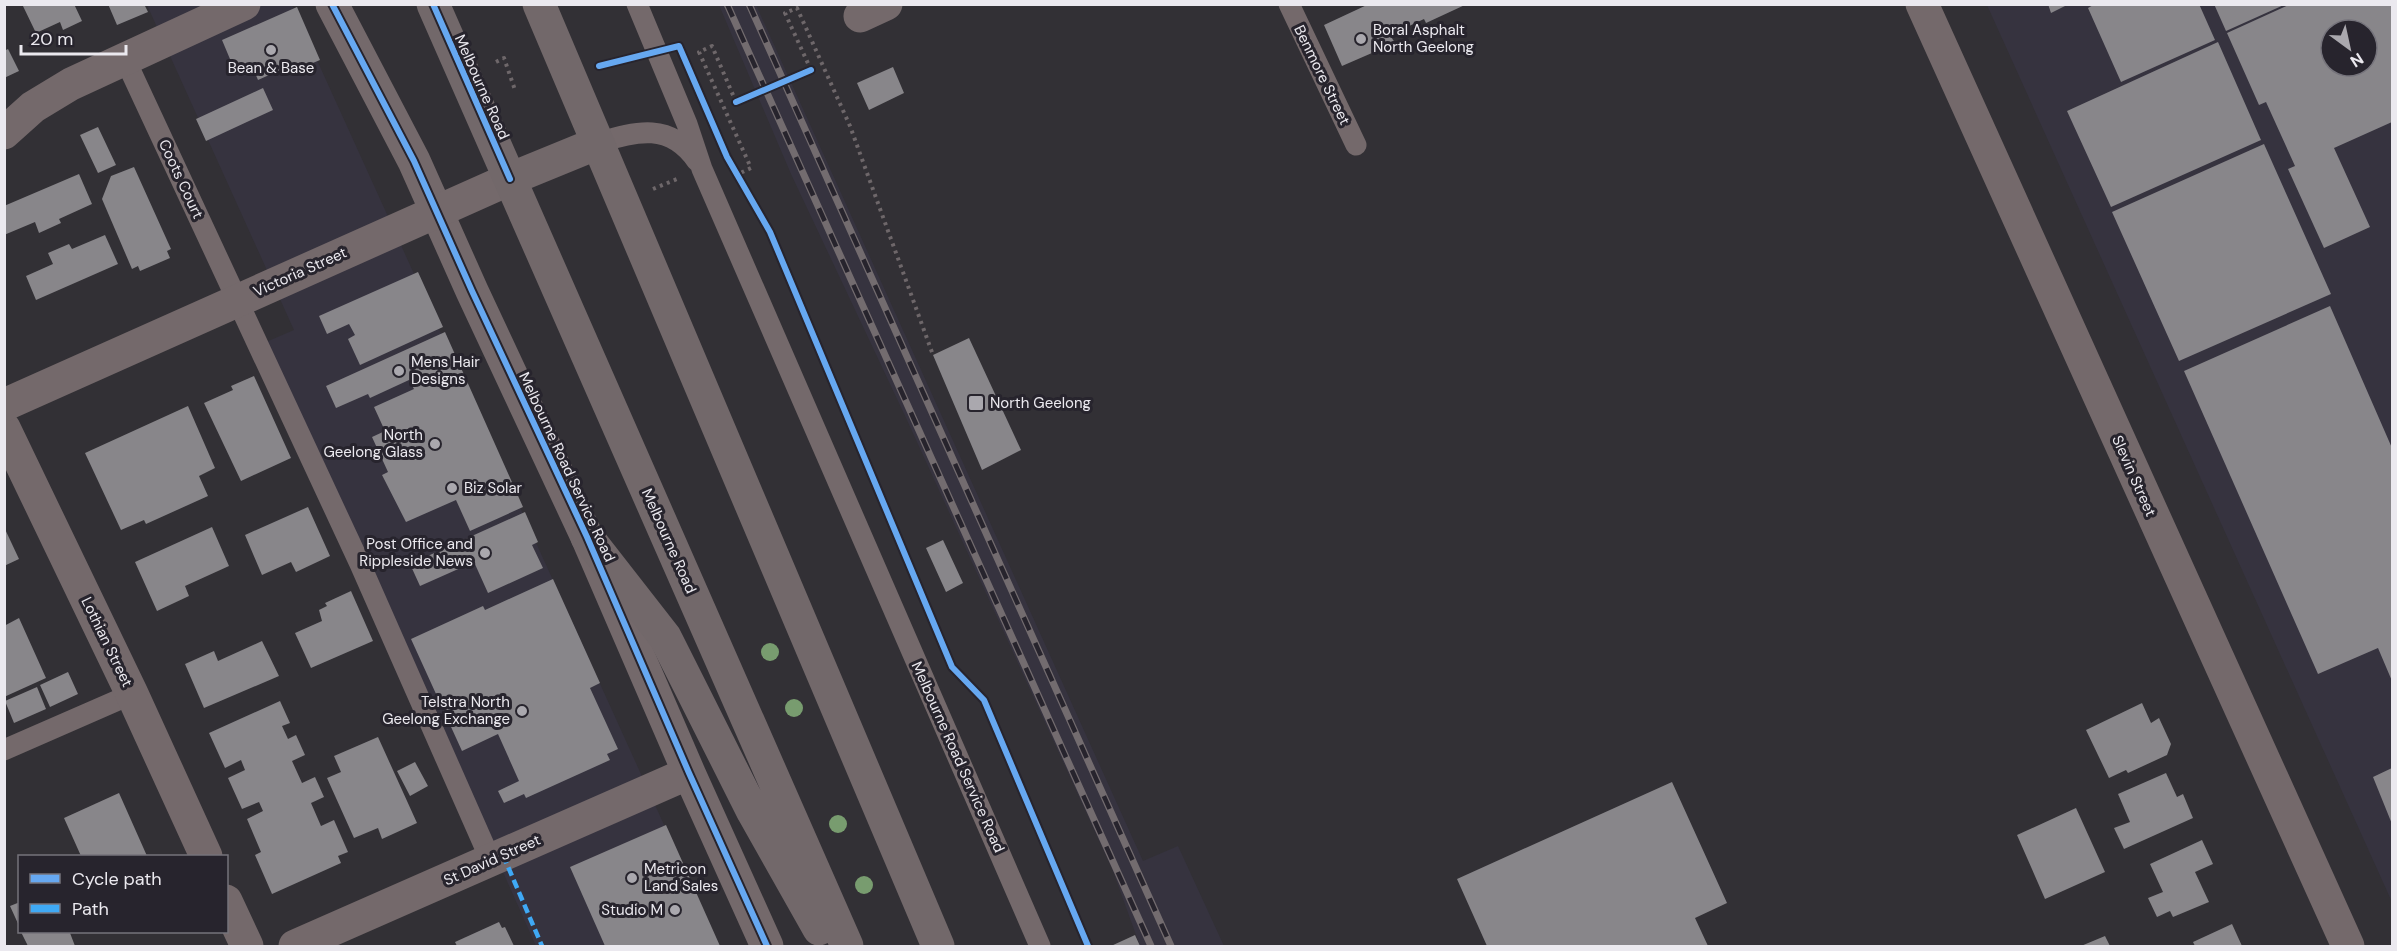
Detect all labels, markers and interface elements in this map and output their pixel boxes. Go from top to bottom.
scale bar [21,18,126,56]
north arrow [2319,18,2379,78]
place label: Boral Asphalt North Geelong [1373,20,1474,57]
street label: Benmore Street [1289,22,1355,128]
text: 20 m [30,27,73,51]
street label: Melbourne Road [450,31,514,143]
marker: Boral Asphalt North Geelong [1354,32,1368,46]
marker: Bean & Base [264,43,278,57]
text: N [2346,48,2368,72]
place label: Bean & Base [228,58,314,78]
street label: Coots Court [154,136,208,222]
street label: Victoria Street [250,242,350,302]
place label: Mens Hair Designs [411,352,480,389]
marker: Mens Hair Designs [392,364,406,378]
street label: Melbourne Road Service Road [514,369,620,565]
place label: North Geelong [990,393,1091,413]
marker: North Geelong [967,394,985,412]
place label: North Geelong Glass [323,425,423,462]
street label: Slevin Street [2107,432,2161,520]
marker: North Geelong Glass [428,437,442,451]
place label: Biz Solar [464,478,523,498]
marker: Biz Solar [445,481,459,495]
street label: Melbourne Road [637,485,701,597]
place label: Post Office and Rippleside News [359,534,473,571]
marker: Post Office and Rippleside News [478,546,492,560]
street label: Lothian Street [77,594,137,690]
street label: Melbourne Road Service Road [907,658,1009,856]
place label: Telstra North Geelong Exchange [382,692,510,729]
marker: Telstra North Geelong Exchange [515,704,529,718]
street label: St David Street [440,830,544,890]
legend [18,855,228,933]
place label: Metricon Land Sales [644,859,718,896]
text: Cycle path [72,867,162,891]
marker: Metricon Land Sales [625,871,639,885]
text: Path [72,897,109,921]
place label: Studio M [601,900,663,920]
marker: Studio M [668,903,682,917]

